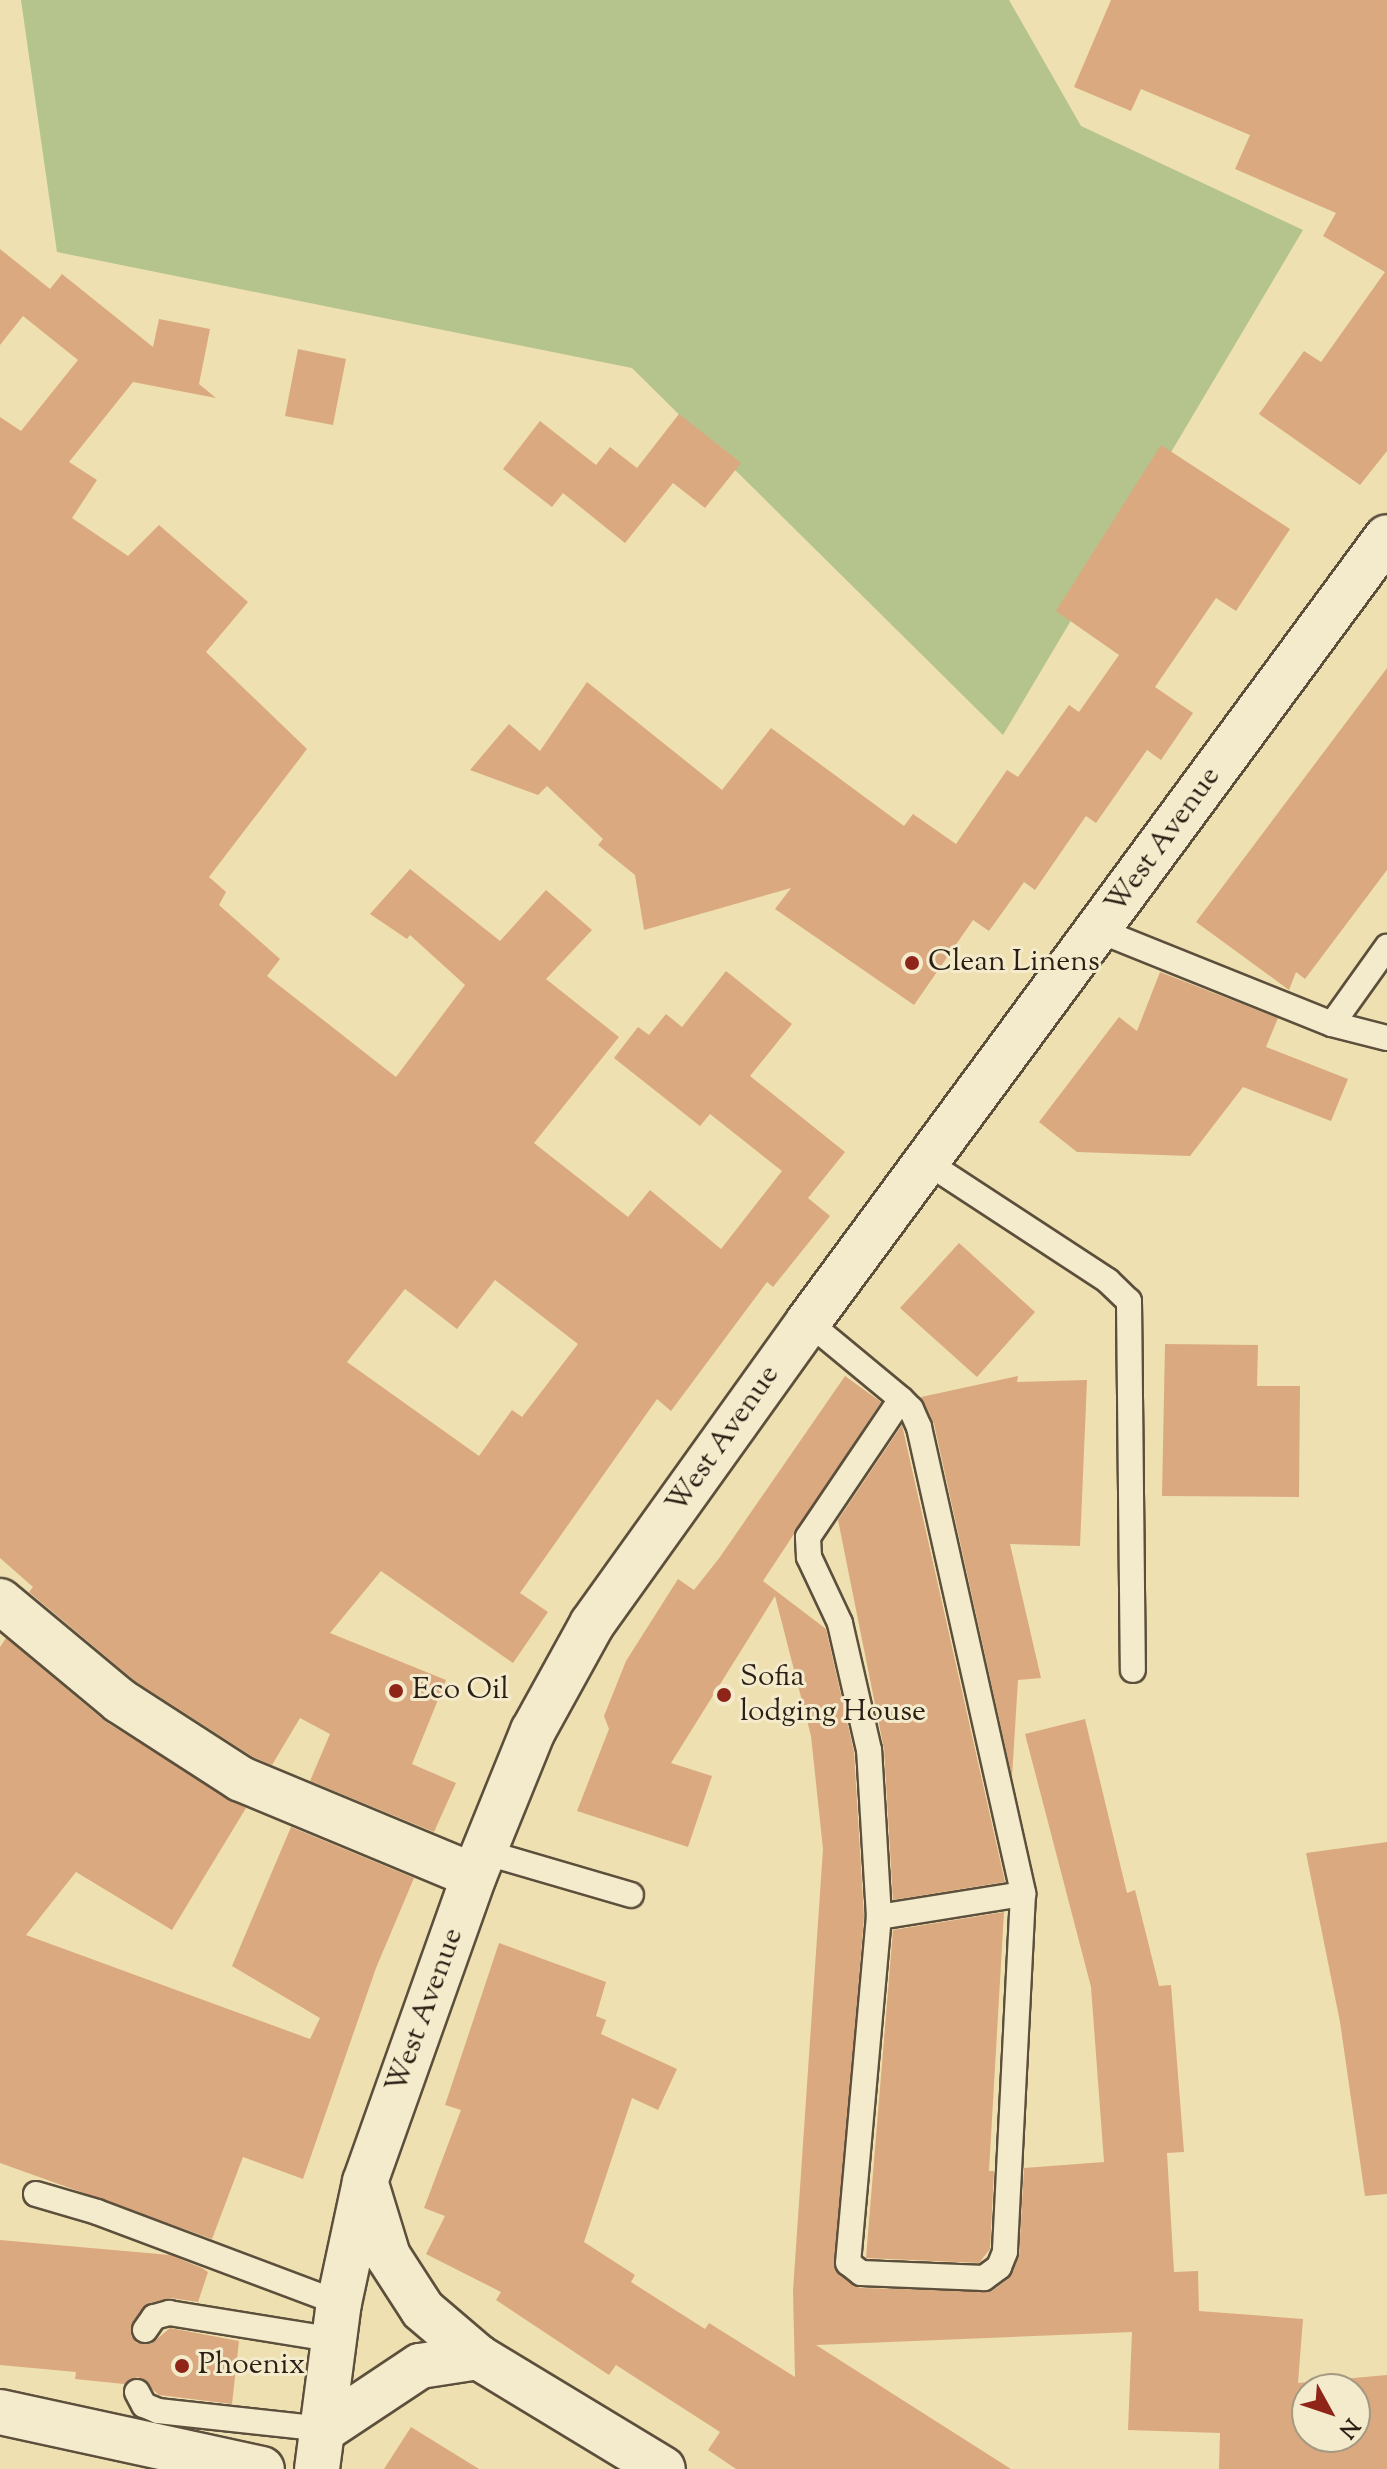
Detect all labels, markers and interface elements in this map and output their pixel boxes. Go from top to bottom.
street label: West Avenue [1099,760,1229,922]
place label: Clean Linens [928,945,1100,981]
marker: Clean Linens [903,954,921,972]
street label: West Avenue [660,1359,788,1521]
place label: Sofia lodging House [740,1660,926,1730]
place label: Eco Oil [412,1673,509,1709]
marker: Eco Oil [387,1682,405,1700]
marker: Sofia lodging House [715,1686,733,1704]
street label: West Avenue [379,1924,473,2098]
place label: Phoenix [198,2348,305,2384]
marker: Phoenix [173,2357,191,2375]
north arrow [1291,2373,1371,2453]
text: N [1330,2410,1366,2444]

